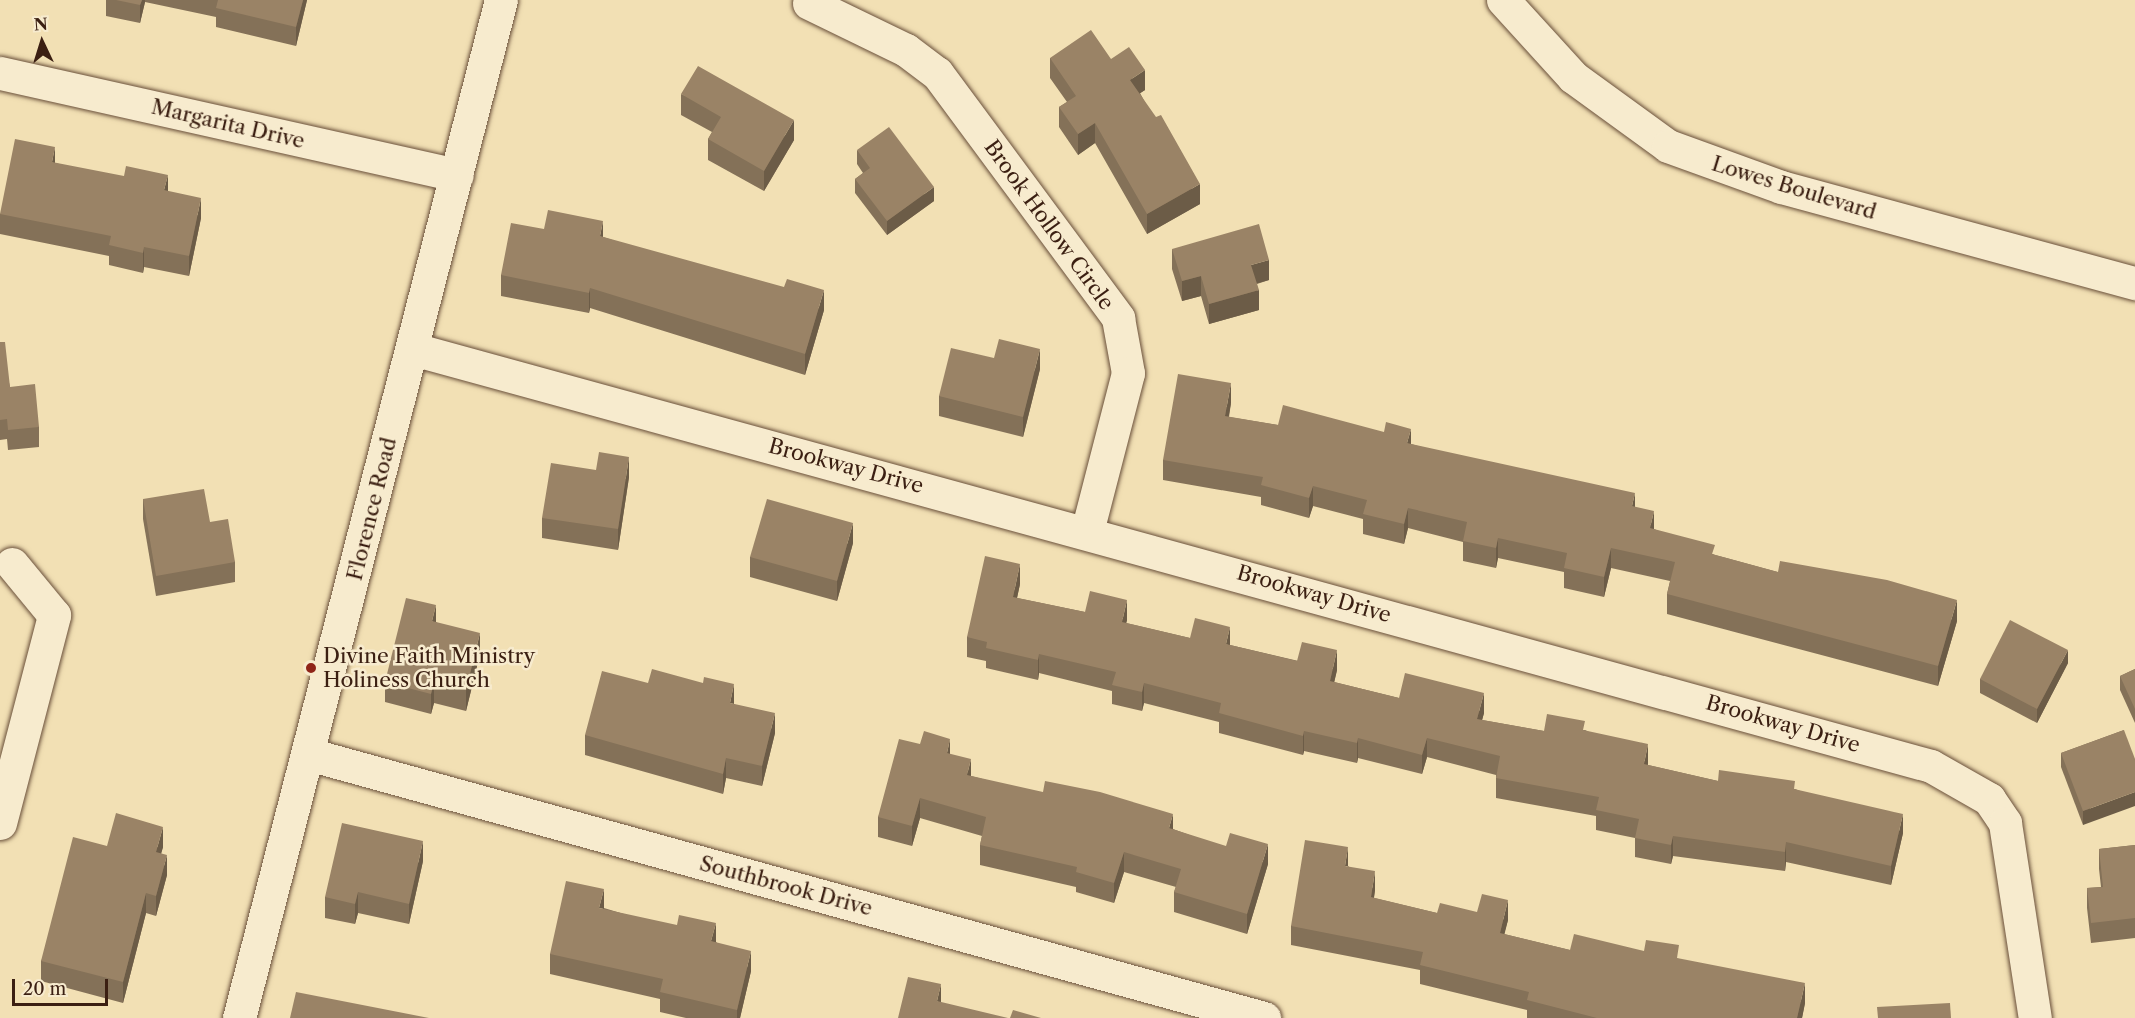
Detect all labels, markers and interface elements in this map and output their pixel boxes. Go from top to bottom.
north arrow [12,12,72,72]
text: N [33,14,48,35]
street label: Margarita Drive [149,94,307,154]
street label: Brook Hollow Circle [979,135,1119,315]
street label: Lowes Boulevard [1709,151,1879,225]
street label: Brookway Drive [766,433,926,499]
street label: Florence Road [342,435,402,583]
street label: Brookway Drive [1234,560,1394,628]
place label: Divine Faith Ministry Holiness Church [323,643,535,693]
marker: Divine Faith Ministry Holiness Church [304,661,318,675]
street label: Brookway Drive [1703,690,1863,758]
street label: Southbrook Drive [697,851,875,921]
scale bar [15,967,111,1005]
text: 20 m [23,978,66,1000]

